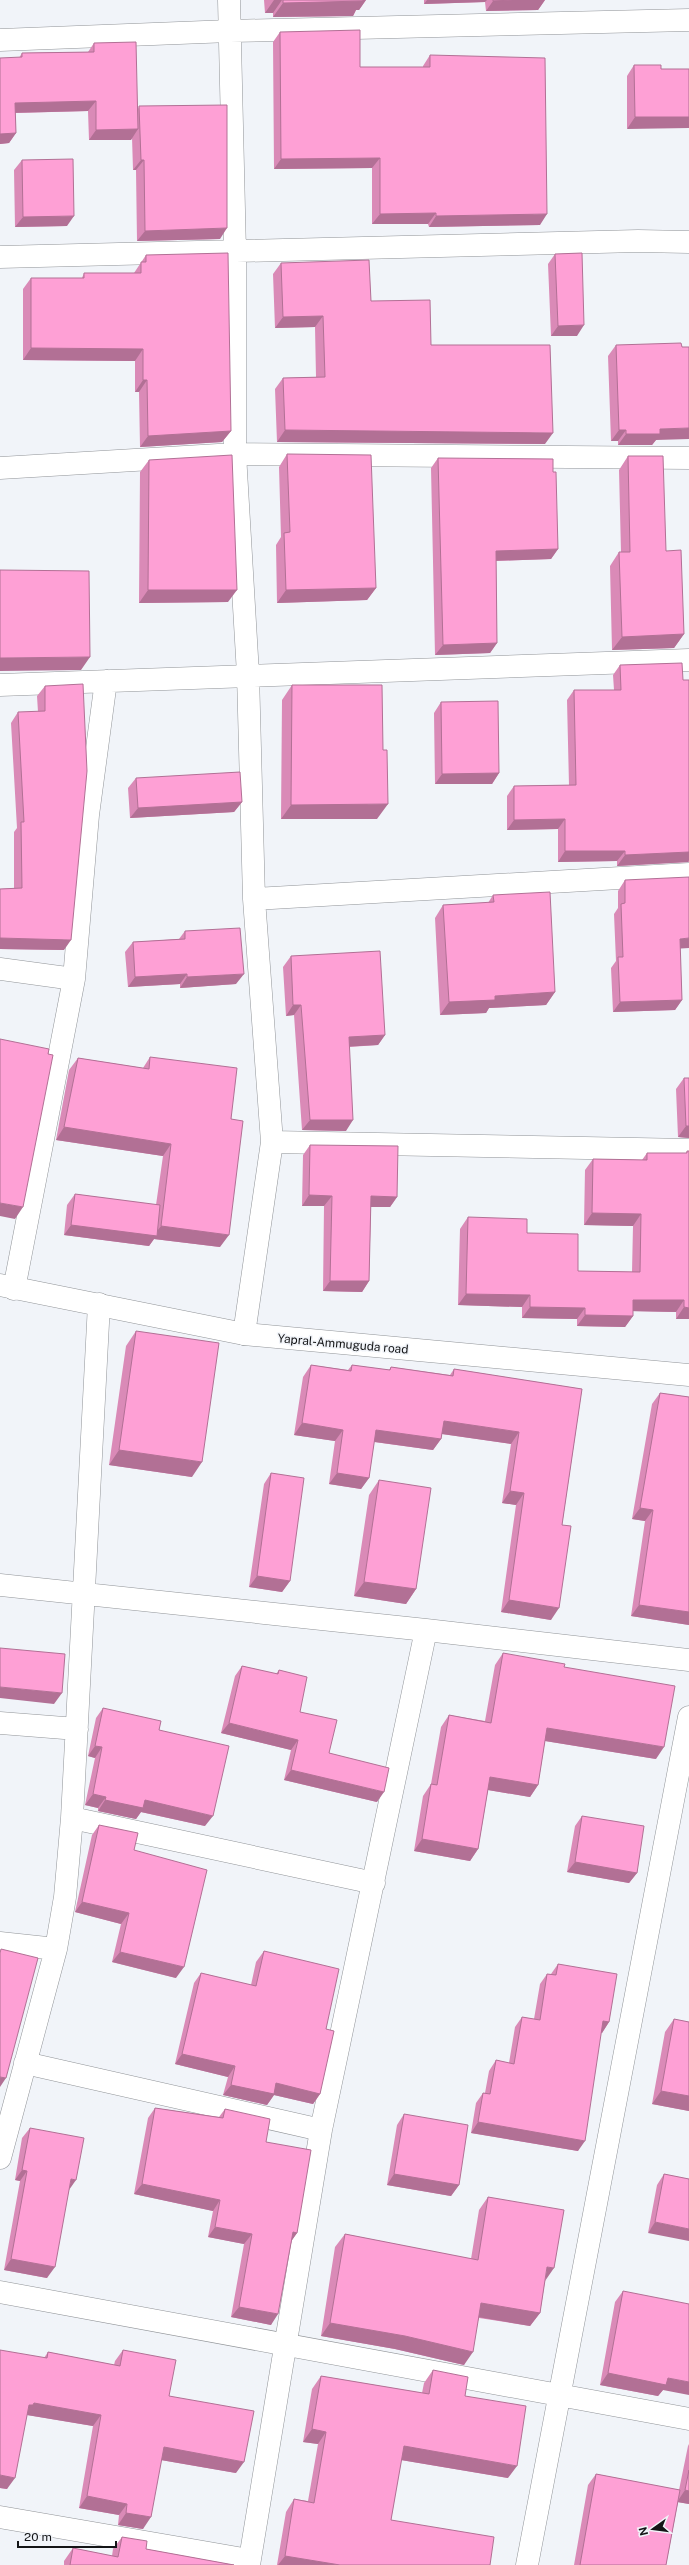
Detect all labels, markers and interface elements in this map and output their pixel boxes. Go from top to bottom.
street label: Yapral-Ammuguda road [277,1331,409,1357]
north arrow [633,2509,673,2549]
scale bar [18,2523,116,2549]
text: N [636,2526,650,2537]
text: 20 m [24,2530,52,2544]

